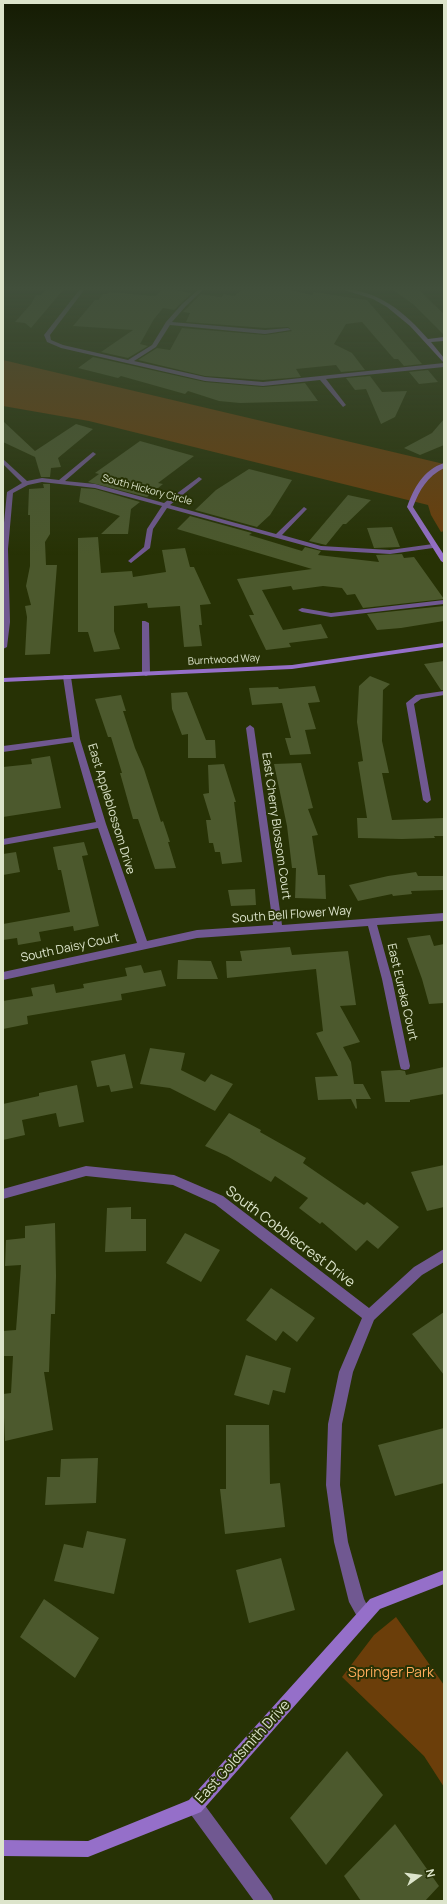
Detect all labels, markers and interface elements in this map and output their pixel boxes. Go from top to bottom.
street label: South Hickory Circle [101,472,193,508]
street label: Burntwood Way [188,652,260,668]
street label: East Appleblossom Drive [84,742,138,876]
street label: East Cherry Blossom Court [259,751,293,901]
street label: South Bell Flower Way [232,904,352,926]
street label: South Daisy Court [19,931,121,965]
street label: East Eureka Court [384,942,420,1042]
street label: South Cobblecrest Drive [222,1183,358,1291]
park label: Springer Park [348,1665,434,1681]
street label: East Goldsmith Drive [192,1697,294,1807]
north arrow [399,1856,439,1896]
text: N [423,1867,439,1879]

